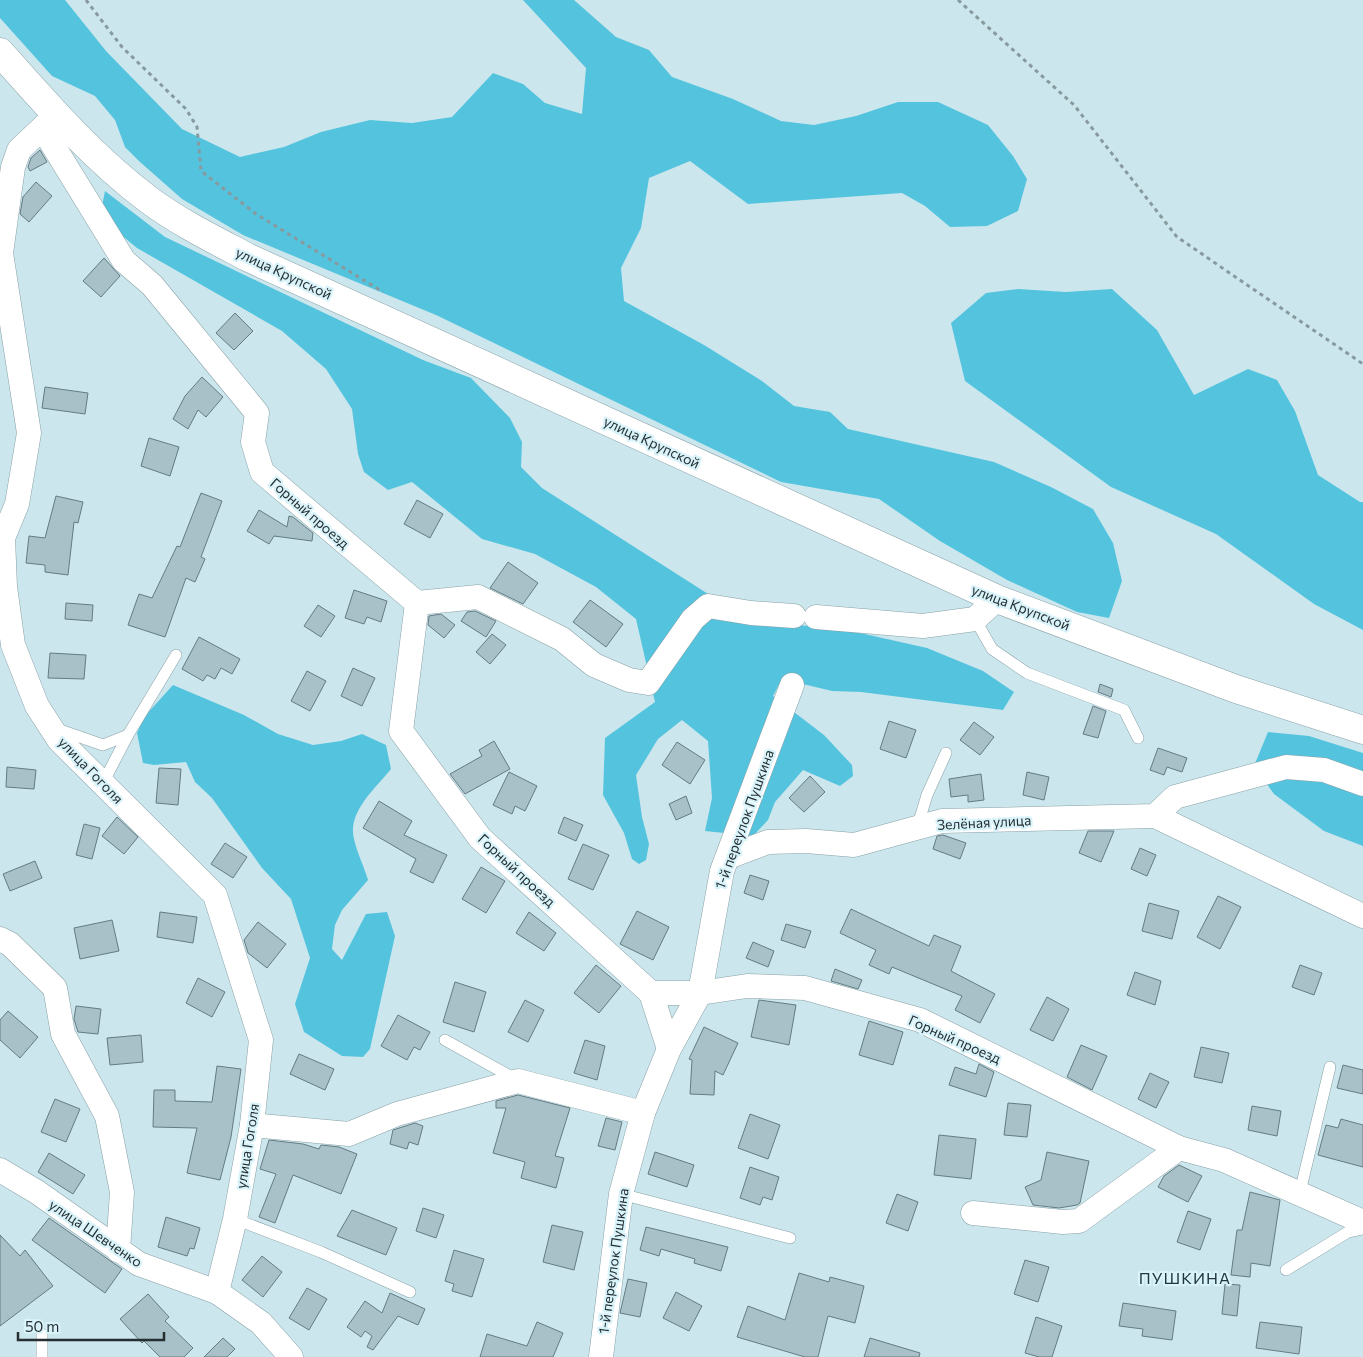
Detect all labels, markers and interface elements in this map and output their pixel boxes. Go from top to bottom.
street label: улица Крупской [233,243,335,303]
street label: улица Крупской [601,412,703,472]
street label: Горный проезд [267,474,353,552]
street label: улица Крупской [969,580,1073,634]
street label: улица Гоголя [55,733,127,807]
street label: 1-й переулок Пушкина [711,747,777,891]
street label: Зелёная улица [936,811,1032,833]
street label: Горный проезд [475,830,559,910]
street label: Горный проезд [906,1011,1004,1067]
street label: улица Гоголя [232,1102,262,1190]
street label: 1-й переулок Пушкина [594,1187,632,1335]
street label: улица Шевченко [46,1196,146,1270]
district label: ПУШКИНА [1139,1268,1231,1287]
scale bar [18,1310,164,1342]
text: 50 m [25,1317,59,1335]

